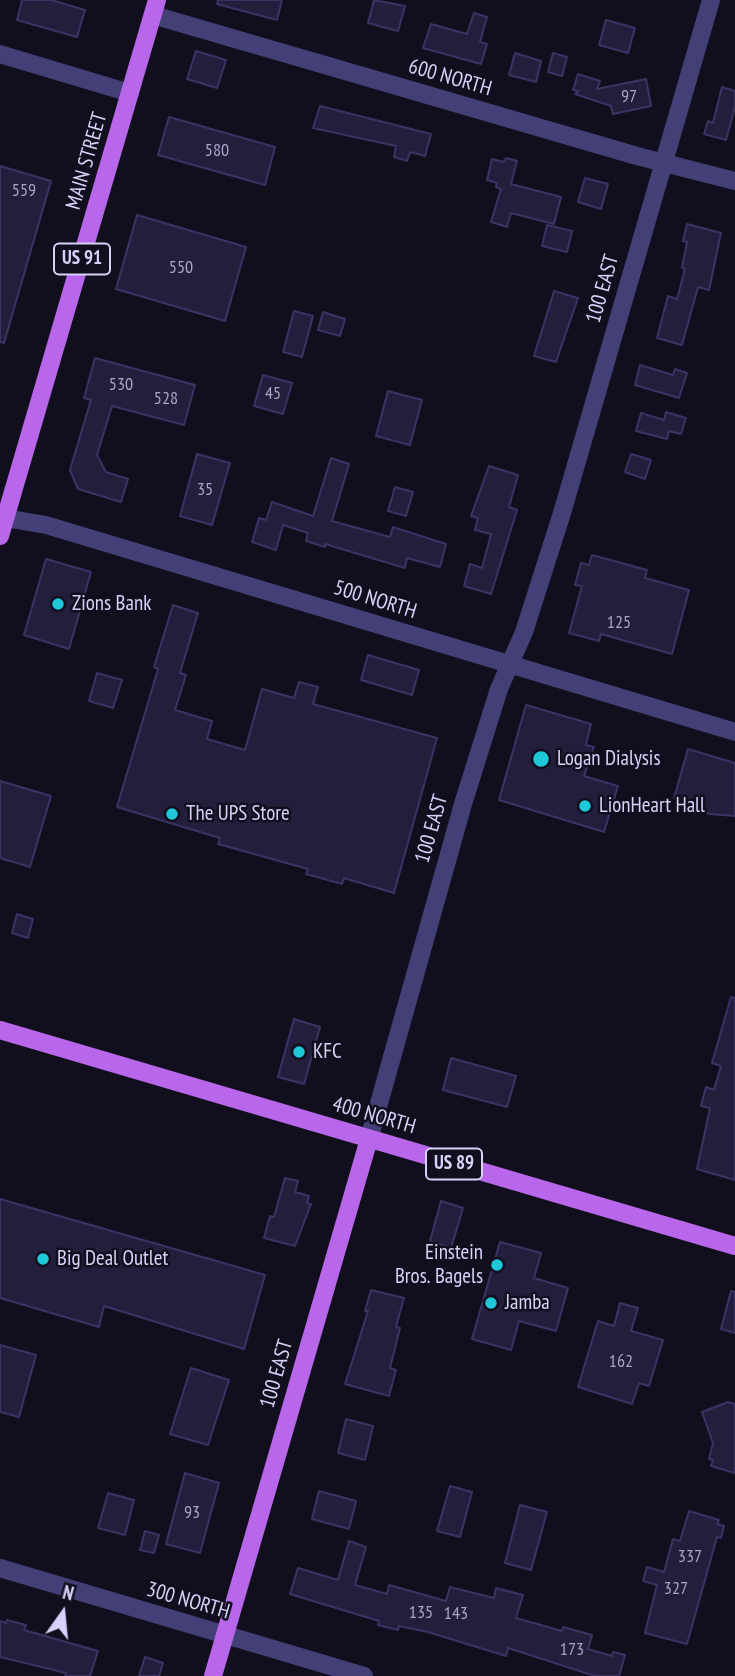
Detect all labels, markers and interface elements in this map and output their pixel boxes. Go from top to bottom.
street label: 600 NORTH [405,54,495,102]
house number: 97 [621,86,637,108]
street label: MAIN STREET [61,110,113,212]
house number: 580 [205,140,229,162]
house number: 559 [12,180,36,202]
road number: US 91 [54,244,110,274]
street label: 100 EAST [581,252,625,326]
house number: 550 [169,257,193,279]
house number: 530 [109,374,133,396]
house number: 45 [265,383,281,405]
house number: 528 [154,388,178,410]
house number: 35 [197,479,213,501]
street label: 500 NORTH [330,575,420,625]
place label: Zions Bank [72,591,151,617]
marker: Zions Bank [50,596,66,612]
house number: 125 [607,612,631,634]
place label: Logan Dialysis [557,746,661,772]
marker: Logan Dialysis [531,749,551,769]
street label: 100 EAST [410,792,454,866]
place label: LionHeart Hall [599,793,705,819]
marker: LionHeart Hall [577,798,593,814]
place label: The UPS Store [186,801,290,827]
marker: The UPS Store [164,806,180,822]
place label: KFC [313,1039,342,1065]
marker: KFC [291,1044,307,1060]
street label: 400 NORTH [329,1092,419,1140]
road number: US 89 [426,1148,482,1180]
place label: Einstein Bros. Bagels [395,1240,483,1290]
place label: Big Deal Outlet [57,1246,168,1272]
marker: Big Deal Outlet [35,1251,51,1267]
marker: Einstein Bros. Bagels [489,1257,505,1273]
place label: Jamba [505,1290,550,1316]
marker: Jamba [483,1295,499,1311]
street label: 100 EAST [255,1337,299,1411]
house number: 162 [609,1351,633,1373]
house number: 93 [184,1502,200,1524]
house number: 337 [678,1546,702,1568]
street label: 300 NORTH [143,1577,233,1625]
north arrow [28,1578,98,1648]
house number: 327 [664,1578,688,1600]
text: N [60,1580,76,1606]
house number: 135 [409,1602,433,1624]
house number: 143 [444,1603,468,1625]
house number: 173 [560,1639,584,1661]

